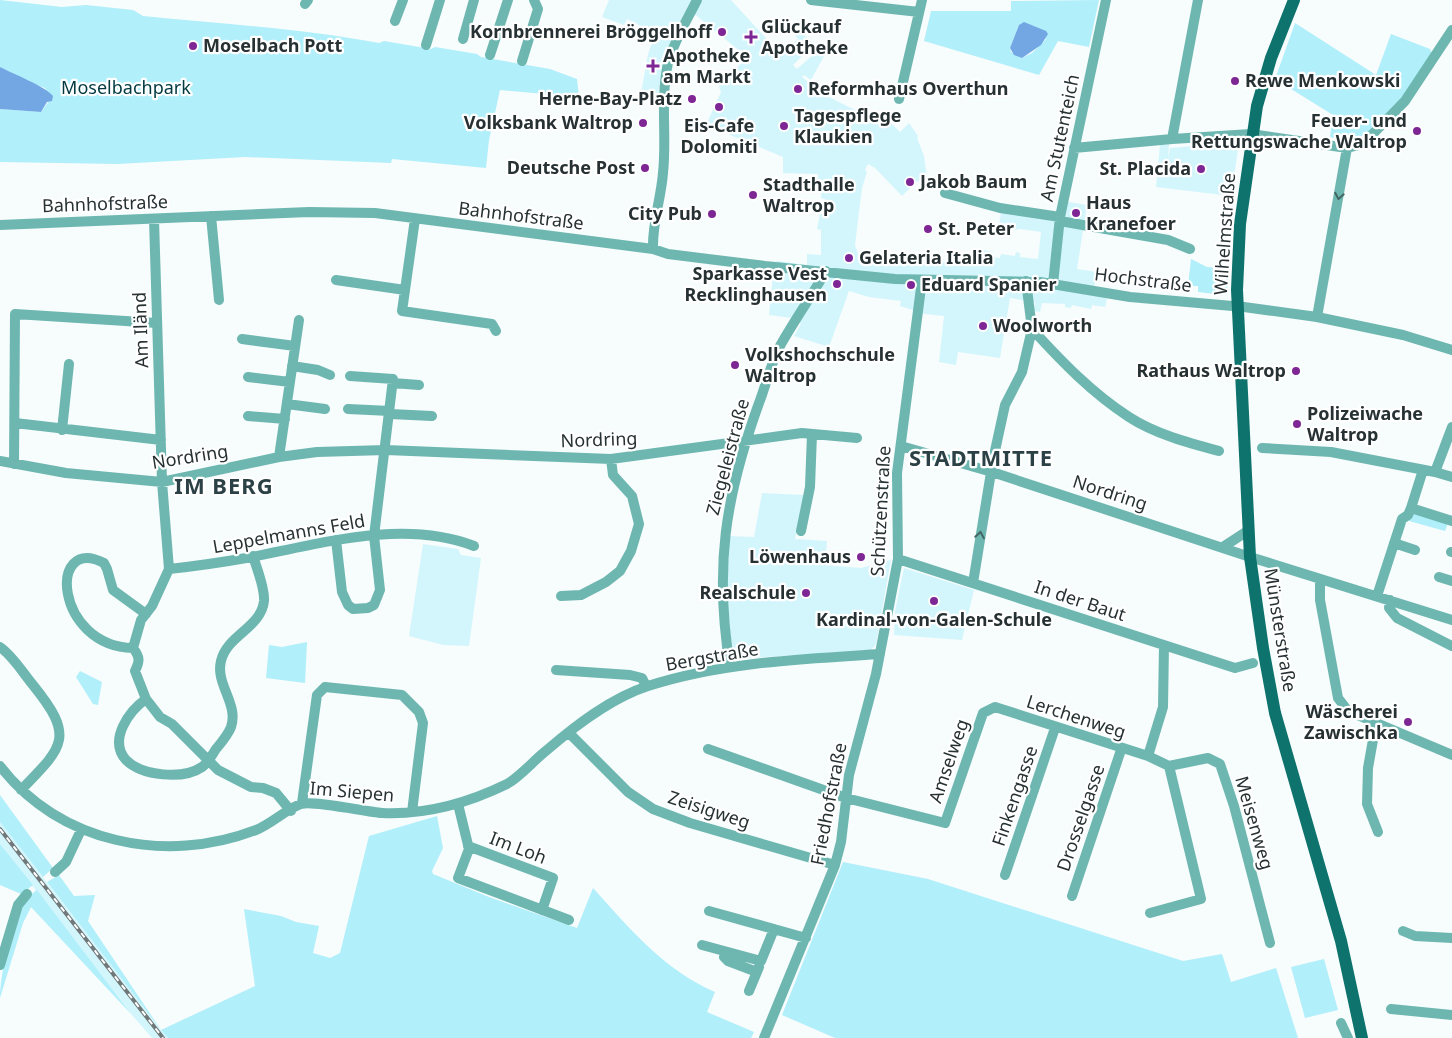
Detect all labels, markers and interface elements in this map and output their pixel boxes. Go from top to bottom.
place label: Glückauf Apotheke [761,14,848,59]
place label: Kornbrennerei Bröggelhoff [470,19,713,43]
marker: Kornbrennerei Bröggelhoff [716,26,728,38]
marker: Glückauf Apotheke [745,31,757,43]
place label: Moselbach Pott [203,33,342,57]
marker: Moselbach Pott [187,40,199,52]
place label: Apotheke am Markt [663,43,751,88]
marker: Apotheke am Markt [647,60,659,72]
place label: Rewe Menkowski [1245,68,1400,92]
street label: Am Stutenteich [1034,72,1084,204]
park label: Moselbachpark [61,75,191,99]
marker: Rewe Menkowski [1229,75,1241,87]
place label: Reformhaus Overthun [808,76,1008,100]
marker: Reformhaus Overthun [792,83,804,95]
place label: Herne-Bay-Platz [538,86,682,110]
marker: Herne-Bay-Platz [686,93,698,105]
marker: Eis-Cafe Dolomiti [713,101,725,113]
place label: Tagespflege Klaukien [794,103,902,148]
place label: Feuer- und Rettungswache Waltrop [1191,108,1407,153]
place label: Volksbank Waltrop [464,110,633,134]
place label: Eis-Cafe Dolomiti [680,113,758,158]
marker: Volksbank Waltrop [637,117,649,129]
marker: Tagespflege Klaukien [778,120,790,132]
marker: Feuer- und Rettungswache Waltrop [1411,125,1423,137]
place label: Deutsche Post [507,155,635,179]
place label: St. Placida [1099,156,1191,180]
marker: Deutsche Post [639,162,651,174]
marker: St. Placida [1195,163,1207,175]
place label: Jakob Baum [918,169,1027,193]
place label: Stadthalle Waltrop [763,172,855,217]
street label: Wilhelmstraße [1208,172,1240,296]
marker: Jakob Baum [904,176,916,188]
street label: Bahnhofstraße [42,189,168,217]
marker: Stadthalle Waltrop [747,189,759,201]
place label: Haus Kranefoer [1086,190,1176,235]
one-way arrow [1334,192,1344,201]
street label: Bahnhofstraße [457,195,585,235]
place label: City Pub [628,201,702,225]
marker: Haus Kranefoer [1070,207,1082,219]
marker: City Pub [706,208,718,220]
place label: St. Peter [938,216,1014,240]
marker: St. Peter [922,223,934,235]
place label: Gelateria Italia [859,245,994,269]
marker: Gelateria Italia [843,252,855,264]
place label: Sparkasse Vest Recklinghausen [685,261,827,306]
street label: Hochstraße [1093,261,1193,297]
place label: Eduard Spanier [921,272,1057,296]
marker: Sparkasse Vest Recklinghausen [831,278,843,290]
marker: Eduard Spanier [905,279,917,291]
street label: Am Iländ [127,292,153,368]
place label: Woolworth [993,313,1092,337]
marker: Woolworth [977,320,989,332]
place label: Volkshochschule Waltrop [745,342,895,387]
place label: Rathaus Waltrop [1136,358,1286,382]
marker: Volkshochschule Waltrop [729,359,741,371]
marker: Rathaus Waltrop [1290,365,1302,377]
street label: Ziegeleistraße [700,396,754,518]
place label: Polizeiwache Waltrop [1307,401,1423,446]
marker: Polizeiwache Waltrop [1291,418,1303,430]
street label: Nordring [560,426,638,452]
street label: Nordring [150,438,230,474]
district label: STADTMITTE [909,442,1053,472]
street label: Schützenstraße [865,445,895,577]
street label: Nordring [1070,469,1151,515]
district label: IM BERG [174,470,274,500]
street label: Leppelmanns Feld [211,508,367,558]
one-way arrow [975,531,985,540]
place label: Löwenhaus [749,544,851,568]
marker: Löwenhaus [855,551,867,563]
street label: Münsterstraße [1259,566,1303,693]
street label: In der Baut [1032,574,1130,626]
place label: Realschule [699,580,796,604]
marker: Realschule [800,587,812,599]
marker: Kardinal-von-Galen-Schule [928,595,940,607]
place label: Kardinal-von-Galen-Schule [816,607,1052,631]
street label: Bergstraße [663,636,760,676]
street label: Lerchenweg [1024,689,1129,743]
place label: Wäscherei Zawischka [1304,699,1398,744]
street label: Amselweg [923,716,974,806]
marker: Wäscherei Zawischka [1402,716,1414,728]
street label: Friedhofstraße [804,740,852,867]
street label: Finkengasse [986,742,1042,849]
street label: Drosselgasse [1051,761,1110,874]
street label: Meisenweg [1230,773,1280,872]
street label: Im Siepen [309,775,395,807]
street label: Zeisigweg [665,785,753,834]
street label: Im Loh [486,825,550,869]

